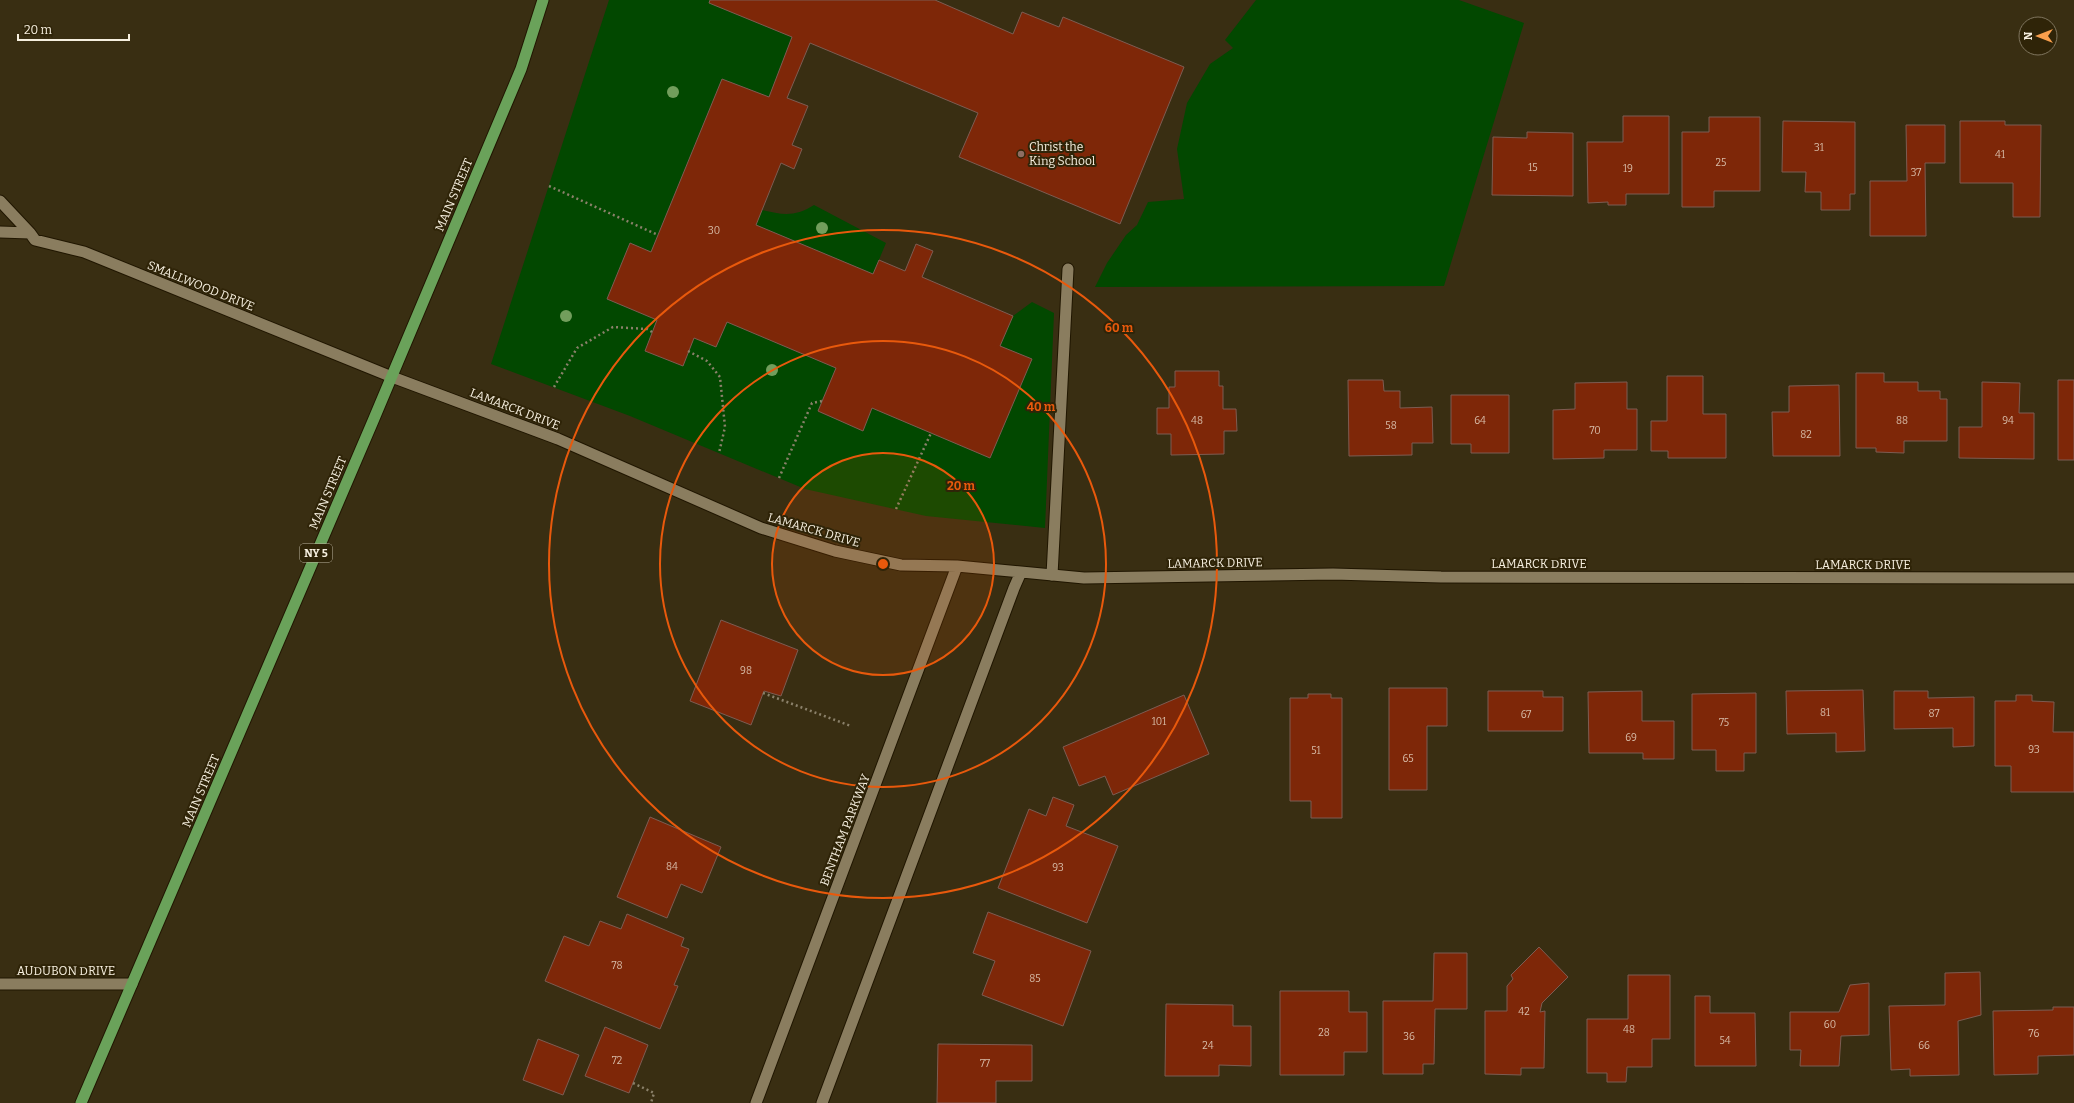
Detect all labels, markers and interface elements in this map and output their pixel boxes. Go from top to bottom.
scale bar [18,16,129,42]
north arrow [2018,16,2058,56]
text: 20 m [24,23,53,37]
text: N [2022,31,2035,40]
place label: Christ the King School [1029,140,1096,168]
house number: 31 [1814,142,1824,154]
marker: Christ the King School [1016,149,1026,159]
house number: 41 [1995,149,2005,161]
street label: MAIN STREET [432,157,476,233]
house number: 25 [1716,157,1726,169]
house number: 15 [1528,162,1538,174]
house number: 19 [1623,163,1633,175]
house number: 37 [1911,167,1921,179]
house number: 30 [708,225,720,237]
street label: SMALLWOOD DRIVE [145,258,257,314]
text: 60 m [1105,321,1134,335]
street label: LAMARCK DRIVE [468,385,562,433]
text: 40 m [1027,400,1056,414]
house number: 48 [1191,415,1203,427]
house number: 64 [1474,415,1486,427]
house number: 88 [1896,415,1908,427]
house number: 94 [2002,415,2014,427]
house number: 58 [1385,420,1397,432]
house number: 70 [1589,425,1601,437]
house number: 82 [1800,429,1812,441]
street label: MAIN STREET [306,455,350,531]
text: 20 m [947,479,976,493]
street label: LAMARCK DRIVE [766,510,862,550]
road number: NY 5 [300,544,332,562]
street label: LAMARCK DRIVE [1167,555,1263,571]
centre of rings [876,557,890,571]
street label: LAMARCK DRIVE [1491,557,1587,571]
street label: LAMARCK DRIVE [1815,558,1911,572]
house number: 98 [740,665,752,677]
house number: 81 [1820,707,1830,719]
house number: 87 [1928,708,1940,720]
house number: 67 [1521,709,1531,721]
house number: 101 [1152,716,1166,728]
house number: 75 [1719,717,1729,729]
house number: 69 [1625,732,1637,744]
house number: 93 [2028,744,2040,756]
house number: 51 [1311,745,1321,757]
street label: MAIN STREET [179,753,223,829]
house number: 65 [1402,753,1414,765]
street label: BENTHAM PARKWAY [817,772,873,888]
house number: 84 [666,861,678,873]
house number: 93 [1052,862,1064,874]
house number: 78 [612,960,622,972]
street label: AUDUBON DRIVE [17,964,115,978]
house number: 85 [1029,973,1041,985]
house number: 42 [1518,1006,1530,1018]
house number: 60 [1824,1019,1836,1031]
house number: 48 [1623,1024,1635,1036]
house number: 28 [1318,1027,1330,1039]
house number: 76 [2029,1028,2040,1040]
house number: 36 [1403,1031,1415,1043]
house number: 54 [1719,1035,1731,1047]
house number: 24 [1202,1040,1214,1052]
house number: 66 [1918,1040,1930,1052]
house number: 72 [612,1055,622,1067]
house number: 77 [980,1058,990,1070]

